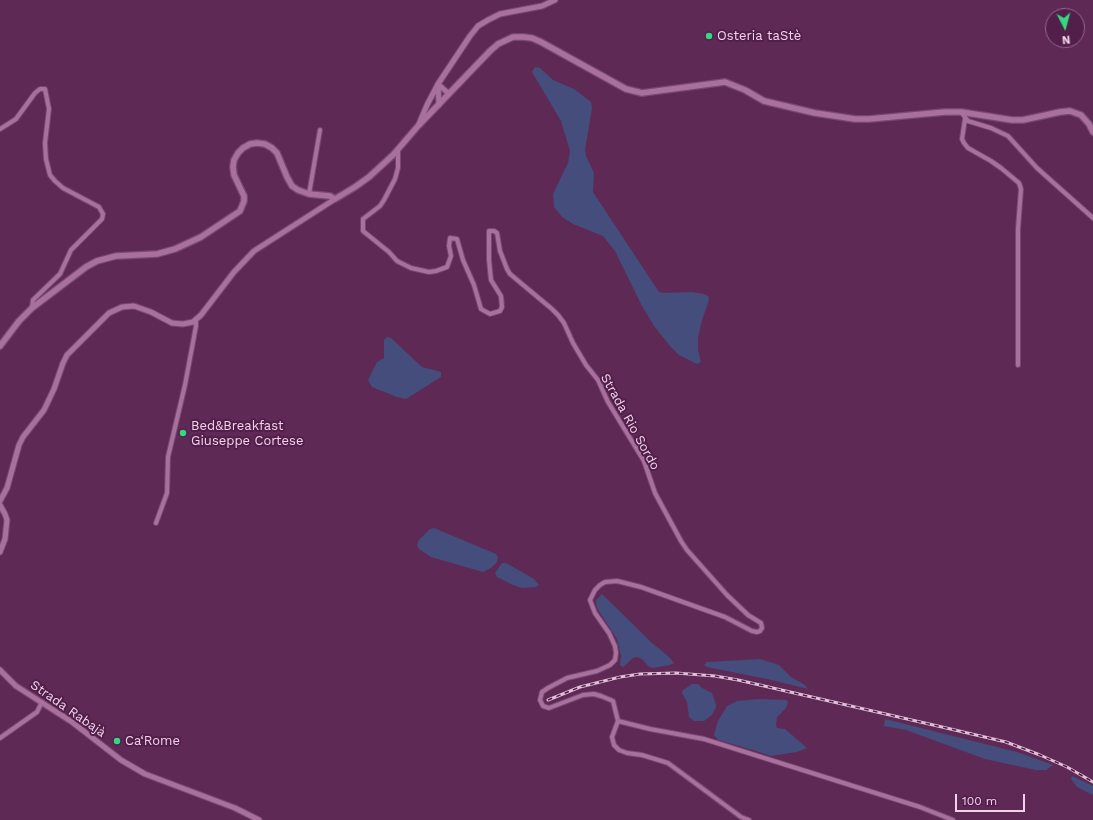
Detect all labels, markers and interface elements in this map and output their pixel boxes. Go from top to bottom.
north arrow [1045,8,1085,48]
place label: Osteria taStè [717,28,801,44]
marker: Osteria taStè [704,31,714,41]
text: N [1061,33,1071,46]
street label: Strada Rio Sordo [597,371,663,473]
place label: Bed&Breakfast Giuseppe Cortese [191,418,303,449]
marker: Bed&Breakfast Giuseppe Cortese [178,428,188,438]
street label: Strada Rabajà [27,677,109,741]
place label: Ca‘Rome [125,733,180,749]
marker: Ca‘Rome [112,736,122,746]
scale bar [957,786,1027,812]
text: 100 m [962,794,997,808]

